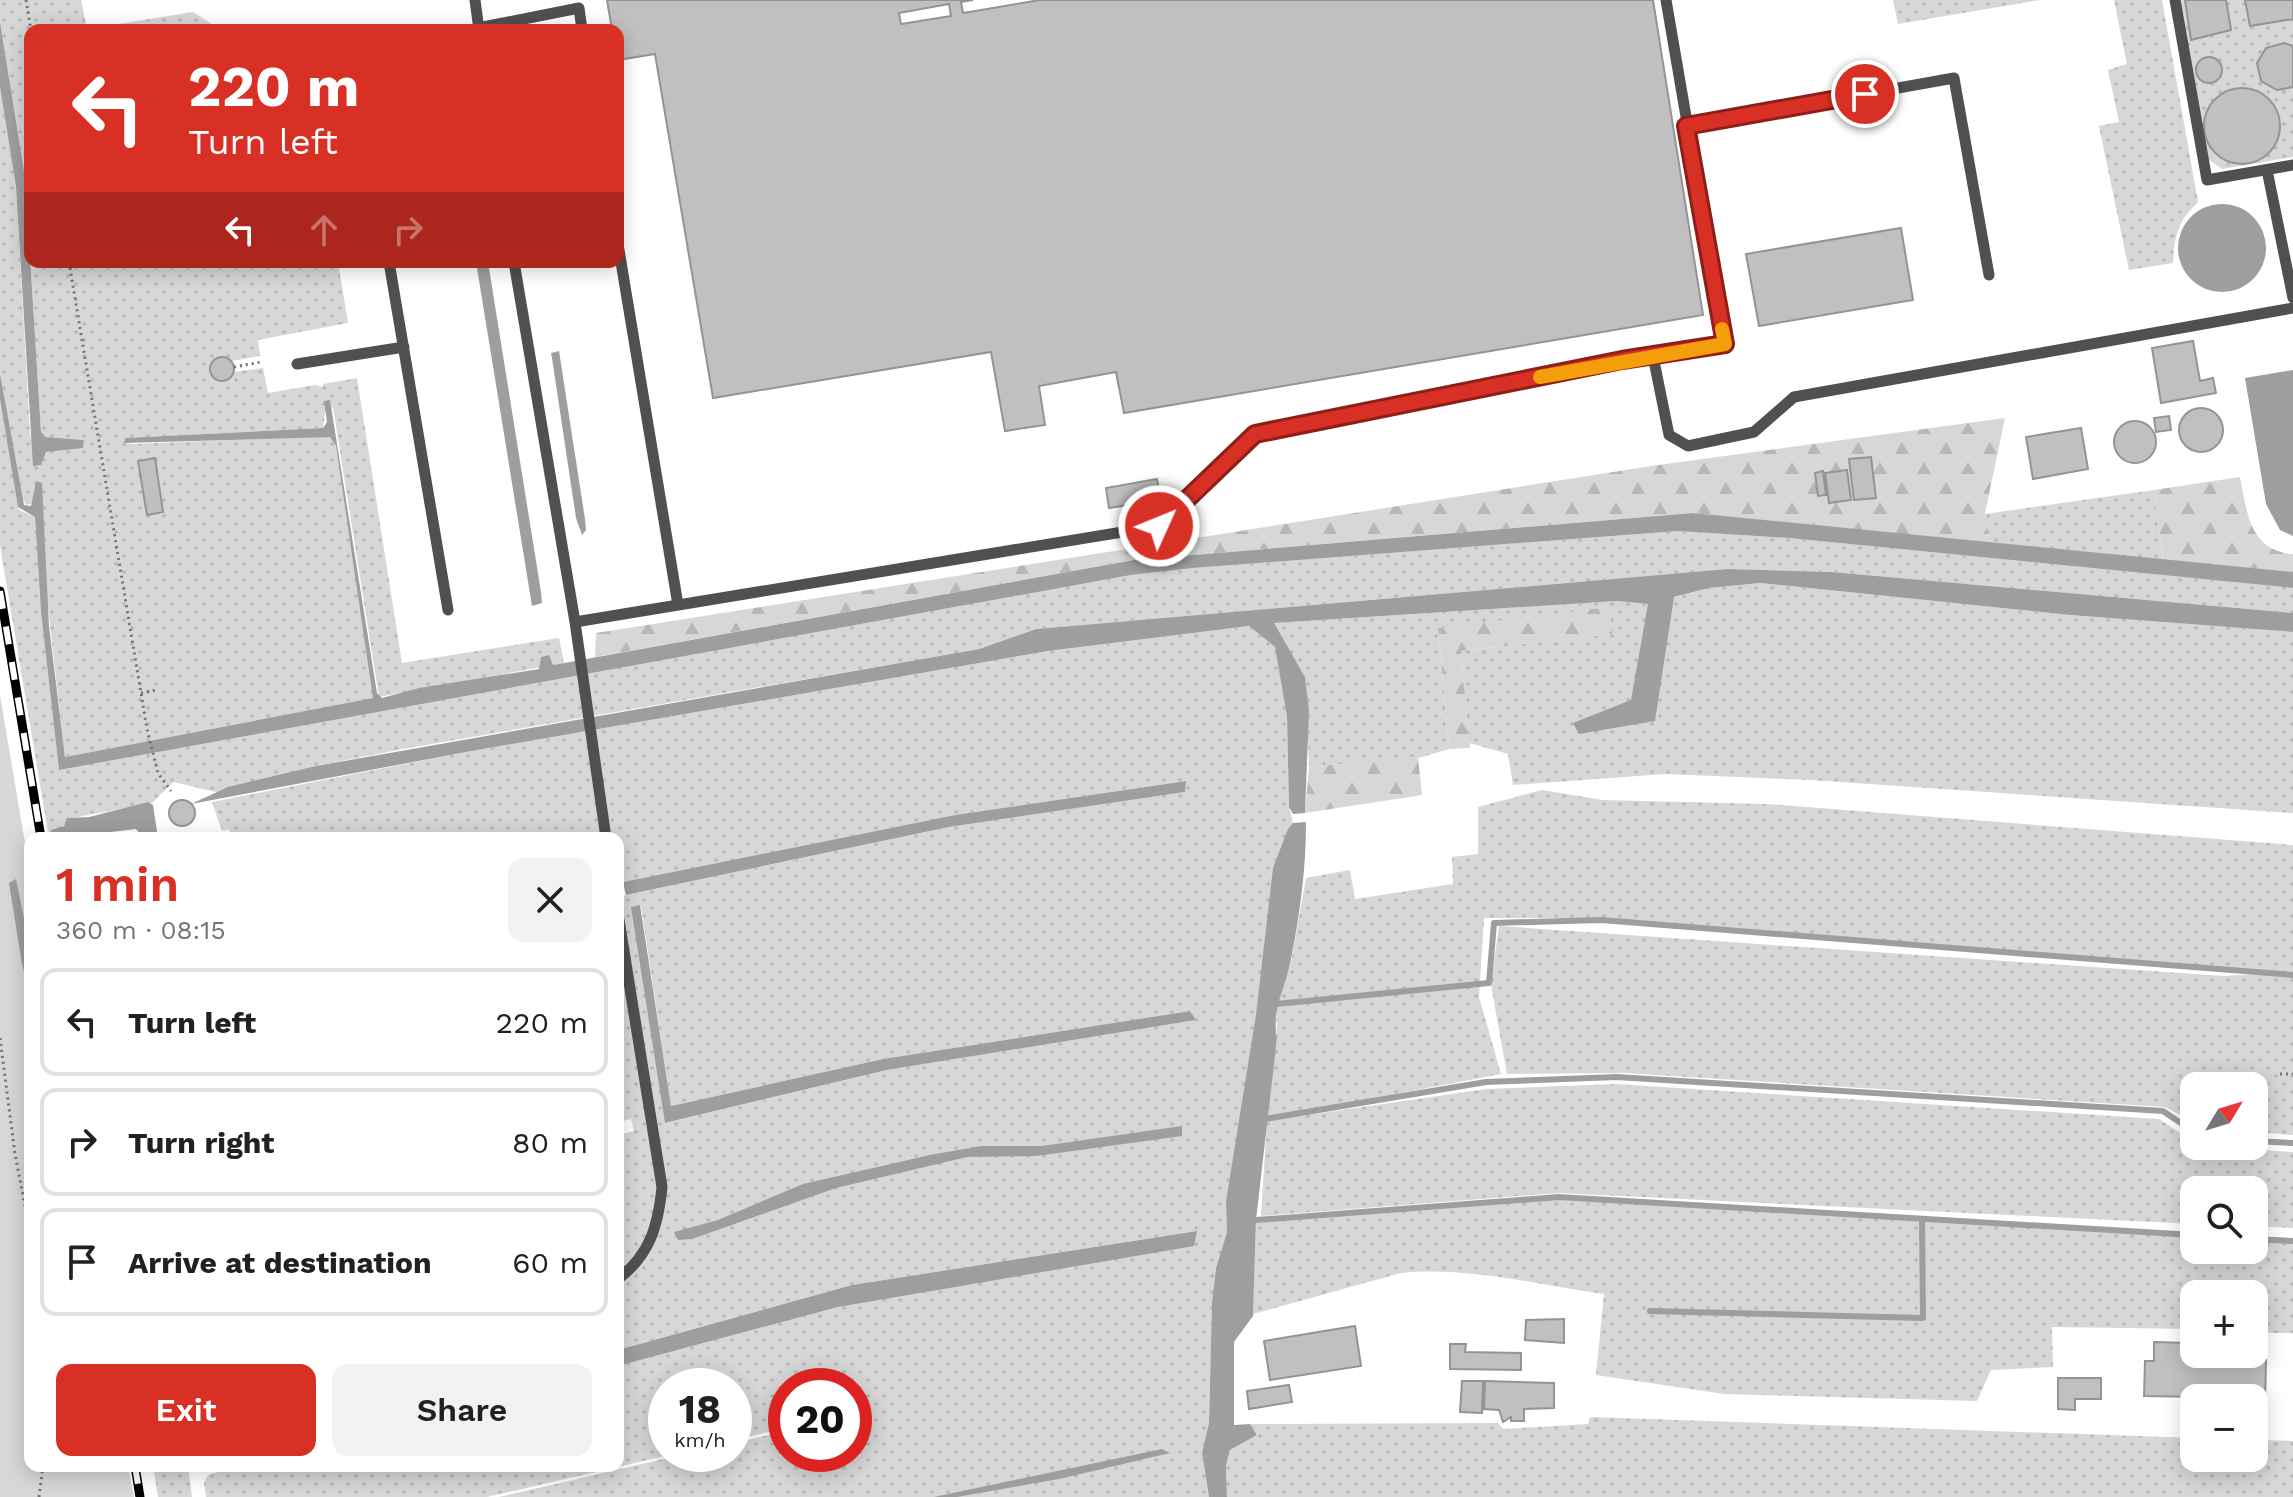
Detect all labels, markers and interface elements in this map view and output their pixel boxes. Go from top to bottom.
text: 220 m [188,54,360,120]
icon: left [56,56,160,160]
pin [1831,60,1899,128]
icon: arrive [1843,72,1887,116]
text: Turn left [188,121,338,163]
icon: left [218,208,262,252]
icon: ahead [302,208,346,252]
icon: right [386,208,430,252]
position arrow [1117,484,1201,568]
text: 1 min [56,856,179,913]
button: close [508,858,592,942]
text: 360 m · 08:15 [56,915,226,945]
icon: left [60,1000,104,1044]
text: Turn left [128,1005,256,1040]
text: 220 m [496,1005,588,1040]
north arrow [2180,1072,2268,1160]
map controls [2180,1072,2268,1472]
icon: right [60,1120,104,1164]
text: Turn right [128,1125,274,1160]
text: 80 m [512,1125,588,1160]
button: search [2180,1176,2268,1264]
icon: arrive [60,1240,104,1284]
text: Arrive at destination [128,1245,432,1280]
text: 60 m [512,1245,588,1280]
button: + [2180,1280,2268,1368]
button: Exit [56,1364,316,1456]
button: Share [332,1364,592,1456]
speed limit sign: 20 [768,1368,872,1472]
button: − [2180,1384,2268,1472]
text: 18 [679,1386,721,1433]
text: km/h [674,1428,726,1452]

